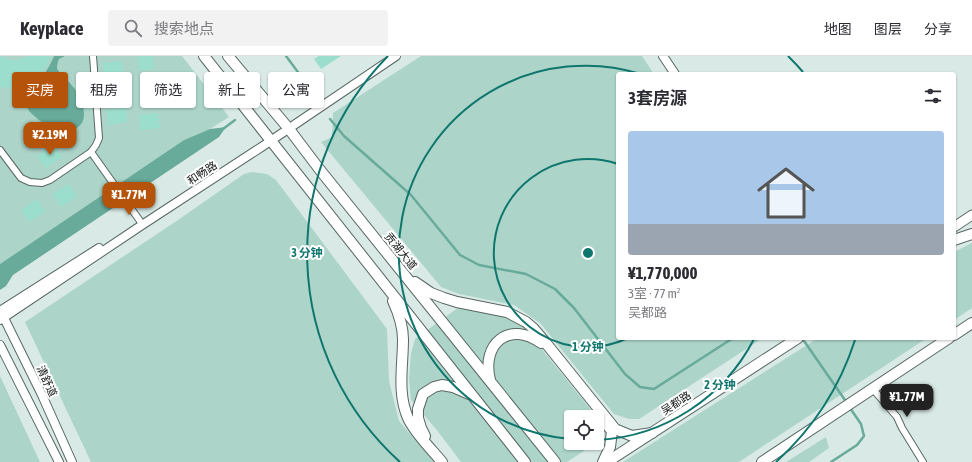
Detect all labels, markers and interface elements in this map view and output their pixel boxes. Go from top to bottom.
search box [108,10,388,46]
text: Keyplace [20,17,84,39]
icon: search [122,17,144,39]
text: 搜索地点 [154,20,214,37]
text: 地图 [824,21,852,37]
text: 图层 [874,21,902,37]
text: 分享 [924,21,952,37]
chip: 买房 [12,72,68,108]
chip: 租房 [76,72,132,108]
chip: 筛选 [140,72,196,108]
chip: 新上 [204,72,260,108]
chip: 公寓 [268,72,324,108]
icon: filters [922,85,944,107]
text: 3套房源 [628,88,687,108]
pin: ¥2.19M [17,122,83,156]
text: ¥2.19M [32,127,68,142]
icon: home [750,157,822,229]
street label: 和畅路 [185,159,219,187]
pin: ¥1.77M [96,182,162,216]
text: ¥1.77M [111,187,147,202]
street label: 贡湖大道 [382,230,420,272]
text: 3 分钟 [291,246,323,260]
centre of rings [581,246,595,260]
text: ¥1,770,000 [628,263,698,283]
text: 3室 · 77 m² [628,286,680,301]
text: 吴都路 [628,305,667,320]
text: 1 分钟 [572,340,604,354]
street label: 清舒道 [35,364,59,398]
text: 2 分钟 [704,378,736,392]
pin: ¥1.77M [874,384,940,418]
street label: 吴都路 [659,389,693,417]
text: ¥1.77M [889,389,925,404]
map controls [564,410,604,450]
button: locate [564,410,604,450]

